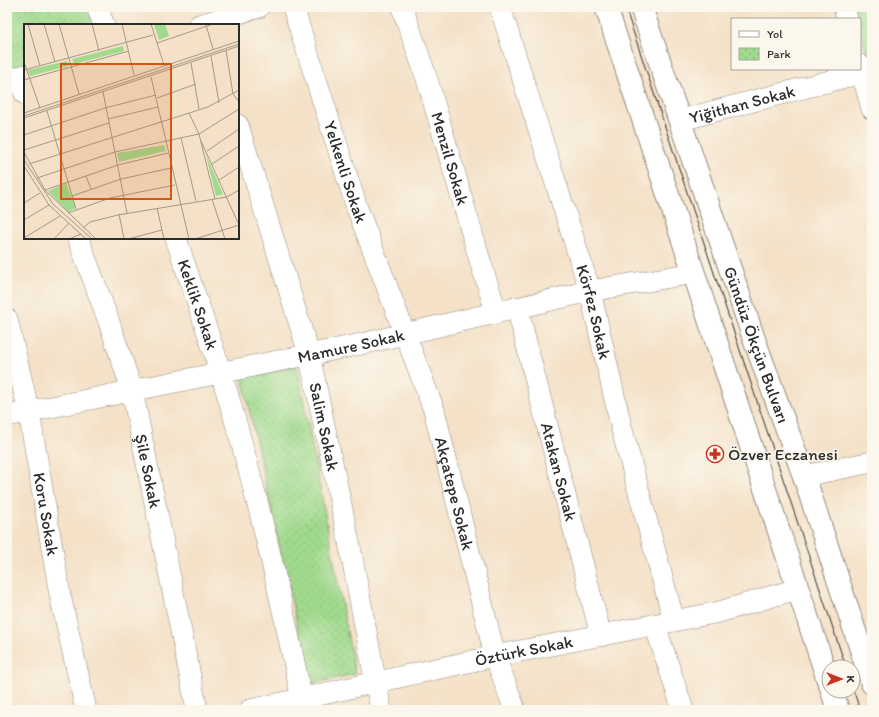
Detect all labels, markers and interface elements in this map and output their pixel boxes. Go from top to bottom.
legend [731,18,861,70]
inset map [24,24,239,239]
text: Yol [767,27,783,41]
text: Park [767,47,791,61]
street label: Yiğithan Sokak [687,81,797,127]
street label: Menzil Sokak [427,109,473,208]
street label: Yelkenli Sokak [320,118,372,226]
street label: Keklik Sokak [174,257,223,352]
street label: Körfez Sokak [572,262,615,361]
street label: Gündüz Ökçün Bulvarı [720,264,794,426]
street label: Mamure Sokak [296,324,406,367]
street label: Salim Sokak [305,381,344,473]
street label: Atakan Sokak [537,420,581,524]
street label: Şile Sokak [131,432,166,510]
street label: Akçatepe Sokak [431,435,478,552]
pharmacy icon: Özver Eczanesi [705,444,725,464]
place label: Özver Eczanesi [728,444,838,464]
street label: Koru Sokak [29,471,63,557]
street label: Öztürk Sokak [473,631,575,670]
north arrow [821,659,861,699]
text: K [844,675,857,683]

